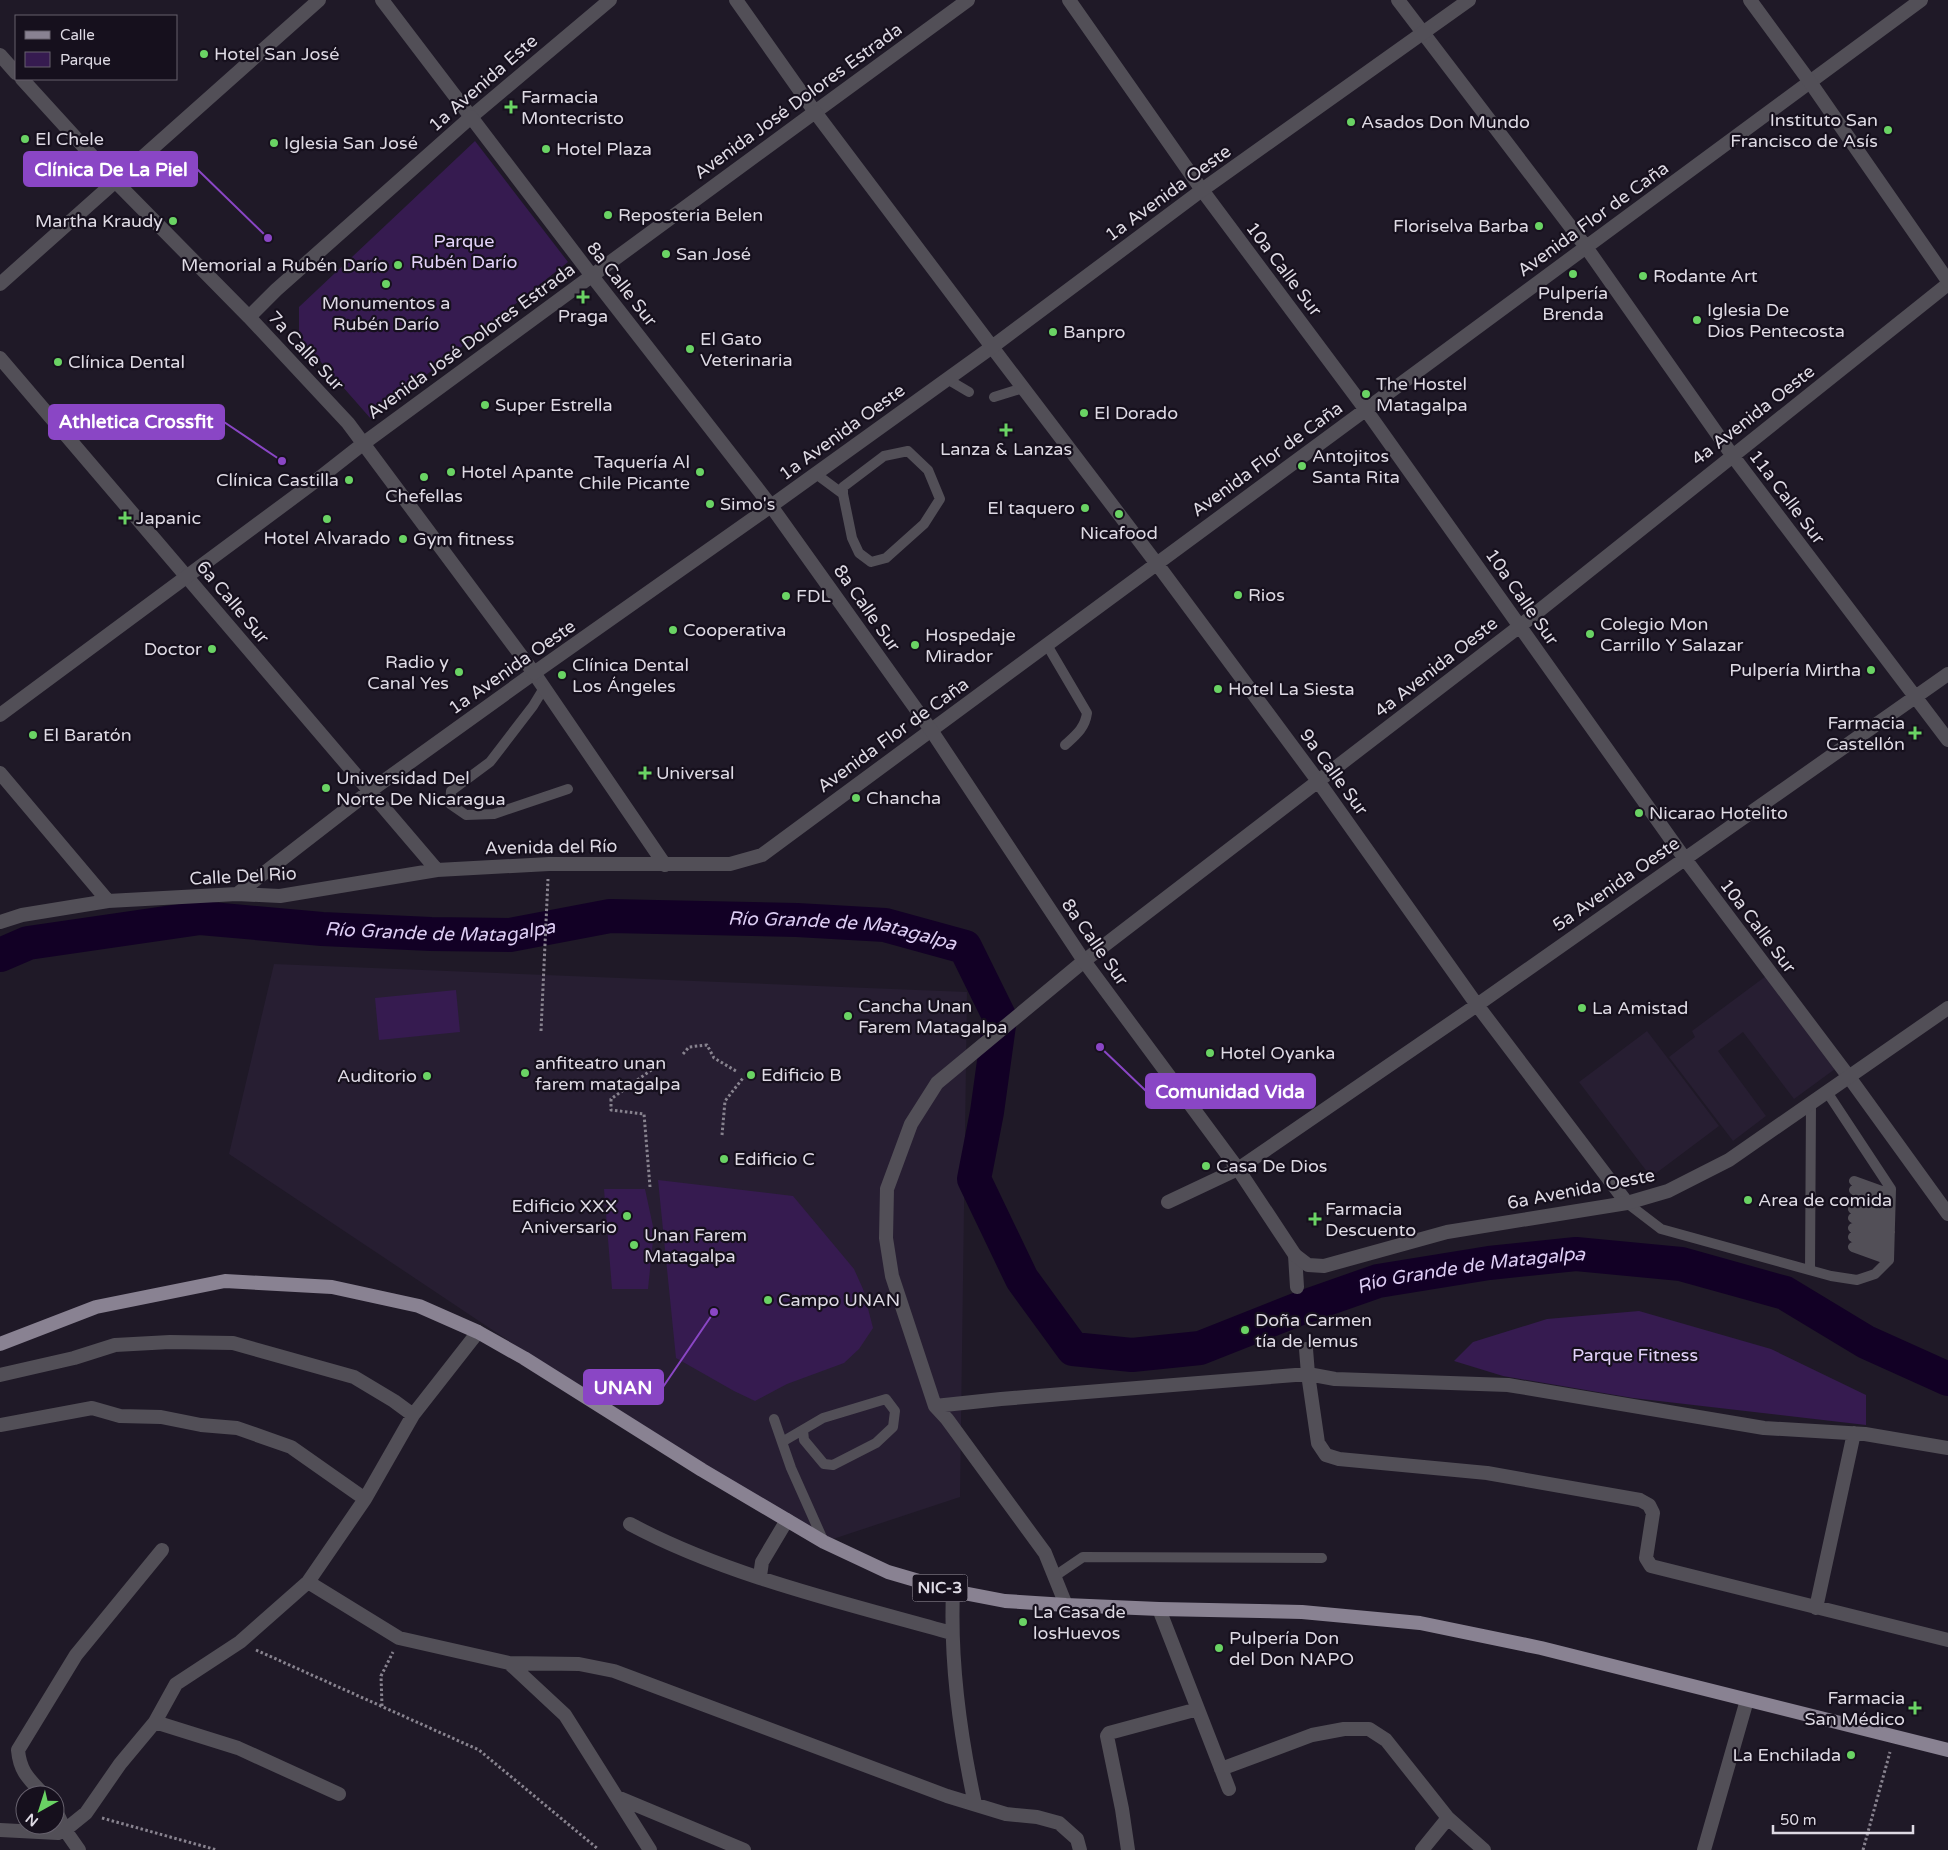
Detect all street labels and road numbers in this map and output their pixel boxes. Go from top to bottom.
street label: Avenida José Dolores Estrada [690,18,906,184]
street label: 1a Avenida Este [424,30,542,136]
street label: 1a Avenida Oeste [1101,140,1235,246]
street label: Avenida Flor de Caña [1513,157,1673,281]
street label: 10a Calle Sur [1241,217,1327,321]
street label: 8a Calle Sur [582,237,662,331]
street label: Avenida José Dolores Estrada [363,258,579,424]
street label: 7a Calle Sur [263,306,349,396]
street label: 4a Avenida Oeste [1687,360,1819,470]
street label: 1a Avenida Oeste [775,379,909,485]
street label: Avenida Flor de Caña [1187,397,1347,521]
street label: 11a Calle Sur [1744,445,1830,549]
street label: 10a Calle Sur [1481,545,1563,650]
street label: 6a Calle Sur [192,556,274,648]
street label: 8a Calle Sur [829,560,905,656]
street label: 4a Avenida Oeste [1370,612,1502,722]
street label: 1a Avenida Oeste [444,615,580,719]
street label: Avenida Flor de Caña [813,673,973,797]
street label: 9a Calle Sur [1295,725,1373,820]
street label: 5a Avenida Oeste [1548,832,1684,936]
street label: Avenida del Río [484,835,618,859]
street label: Calle Del Rio [189,862,297,890]
street label: 10a Calle Sur [1715,874,1801,978]
street label: 8a Calle Sur [1057,894,1133,990]
street label: 6a Avenida Oeste [1505,1164,1657,1214]
road number: NIC-3 [912,1575,968,1602]

